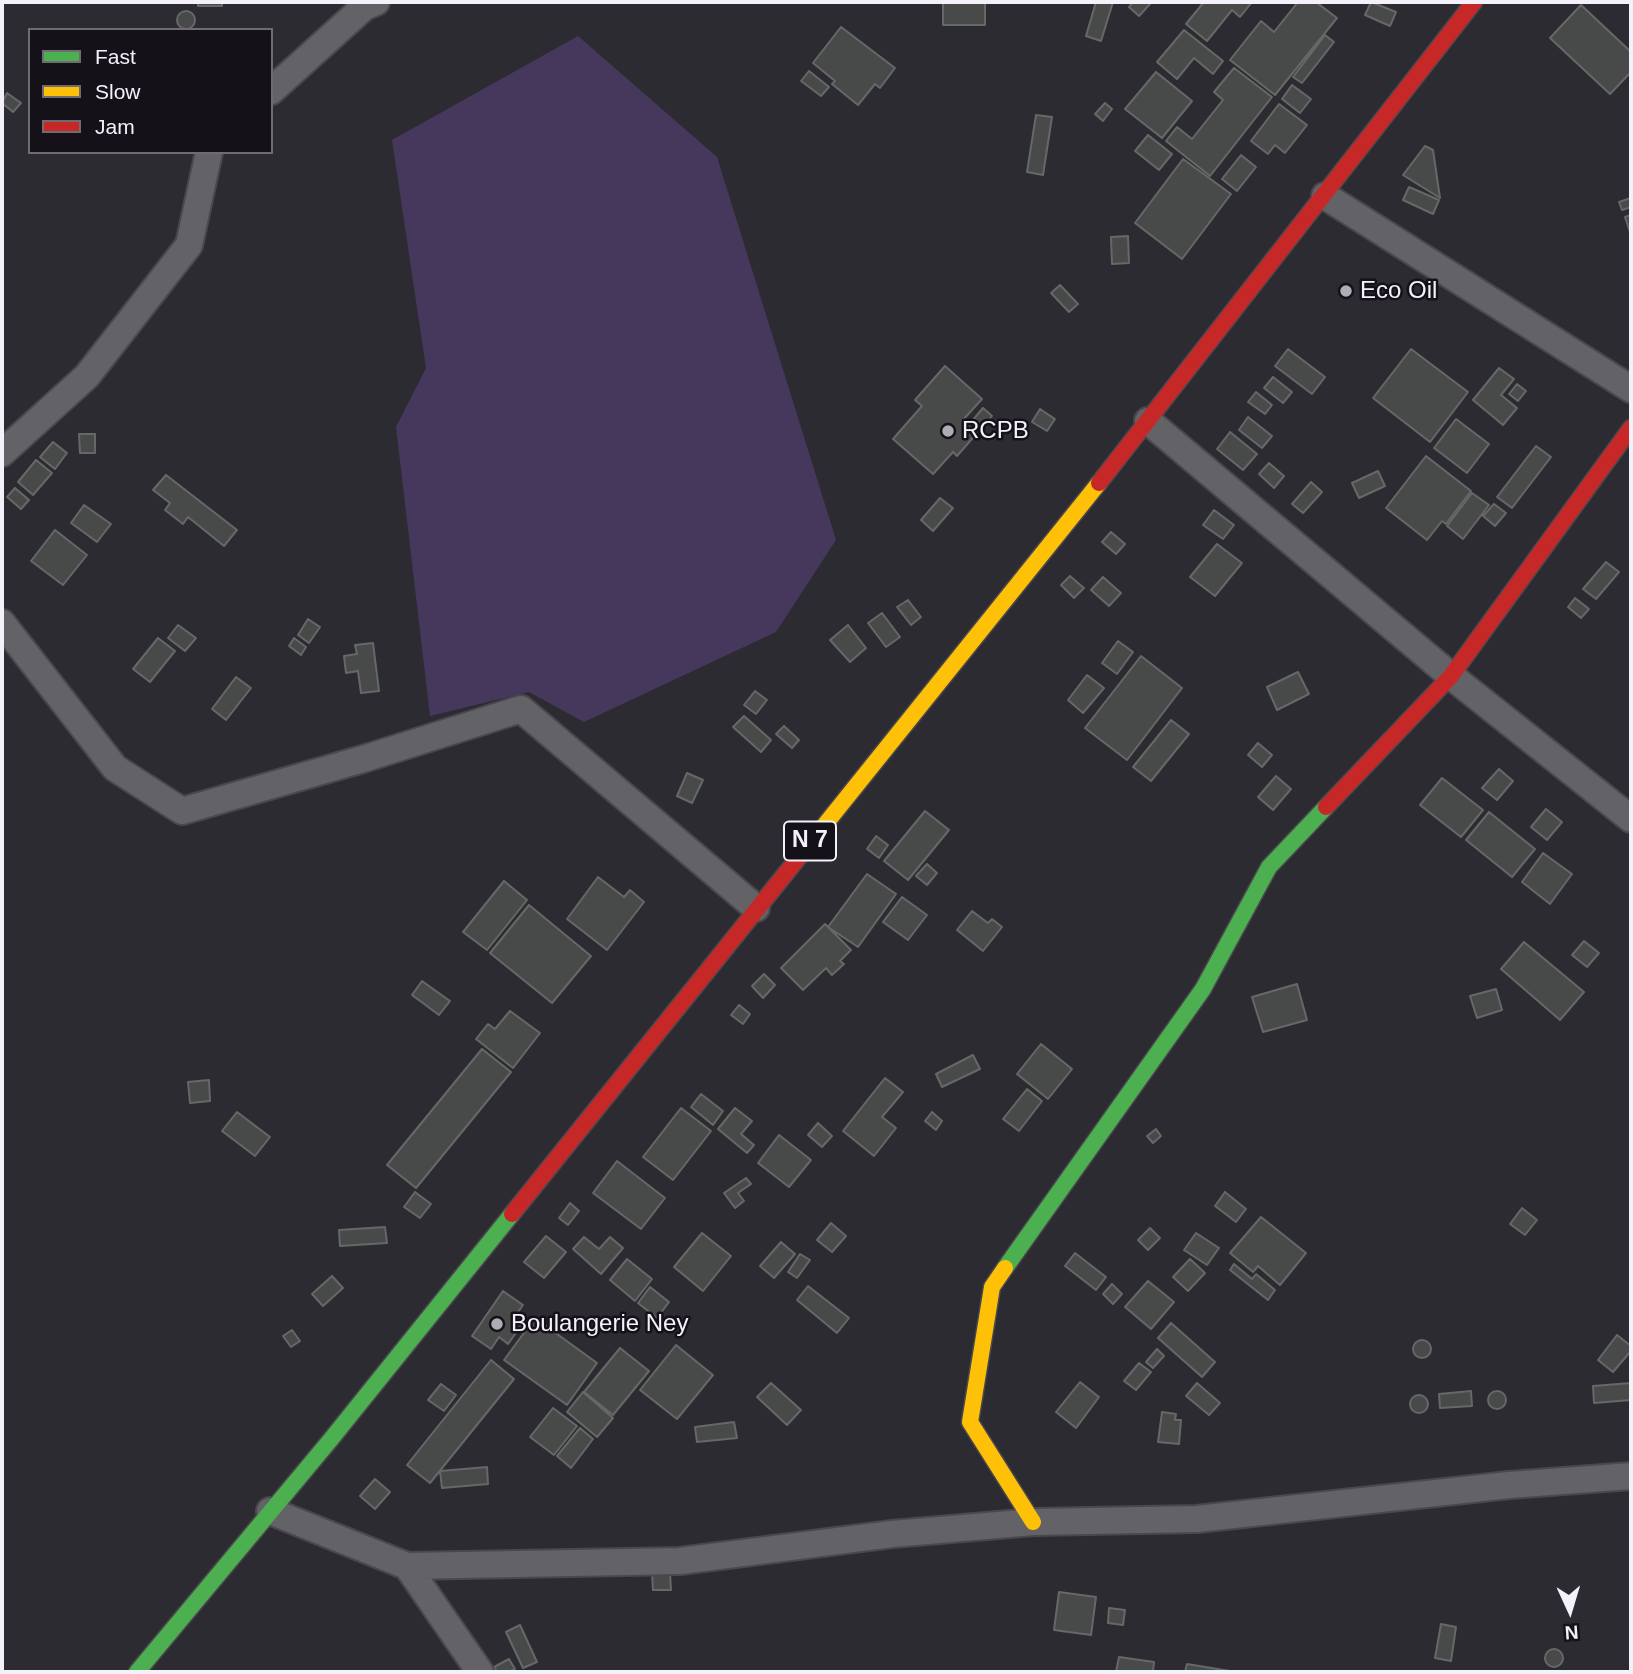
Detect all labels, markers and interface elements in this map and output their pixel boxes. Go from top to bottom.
legend [28,28,273,154]
text: Fast [95,45,136,68]
text: Slow [95,80,141,103]
text: Jam [95,115,135,138]
place label: Eco Oil [1360,277,1437,305]
marker: Eco Oil [1338,283,1354,299]
place label: RCPB [962,417,1029,445]
marker: RCPB [940,423,956,439]
road number: N 7 [784,821,836,860]
place label: Boulangerie Ney [511,1310,688,1338]
marker: Boulangerie Ney [489,1316,505,1332]
north arrow [1535,1576,1605,1646]
text: N [1564,1621,1579,1643]

